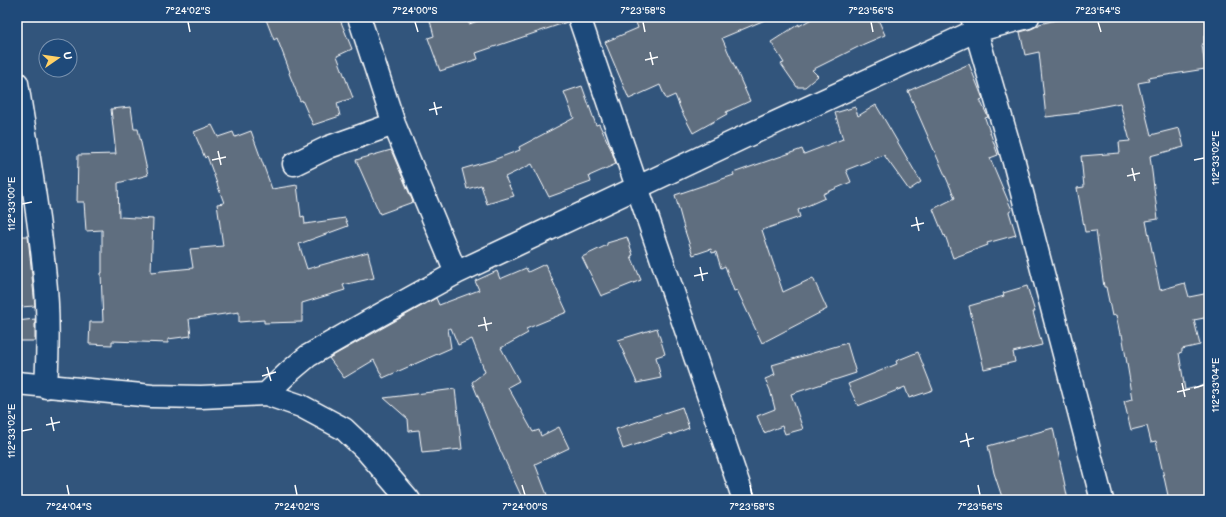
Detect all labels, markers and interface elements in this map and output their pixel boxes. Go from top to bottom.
text: 7°24'02"S [165,5,211,17]
text: 7°24'00"S [392,5,438,17]
text: 7°23'58"S [621,5,665,17]
text: 7°23'56"S [848,5,894,17]
text: 7°23'54"S [1075,5,1121,17]
north arrow [38,38,78,78]
text: U [60,51,75,61]
text: 112°33'02"E [1210,130,1222,185]
text: 112°33'00"E [6,176,18,231]
text: 112°33'04"E [1210,357,1222,412]
text: 112°33'02"E [6,403,18,458]
text: 7°24'04"S [46,501,92,513]
text: 7°24'02"S [274,501,320,513]
text: 7°24'00"S [502,501,548,513]
text: 7°23'58"S [730,501,774,513]
text: 7°23'56"S [957,501,1003,513]

